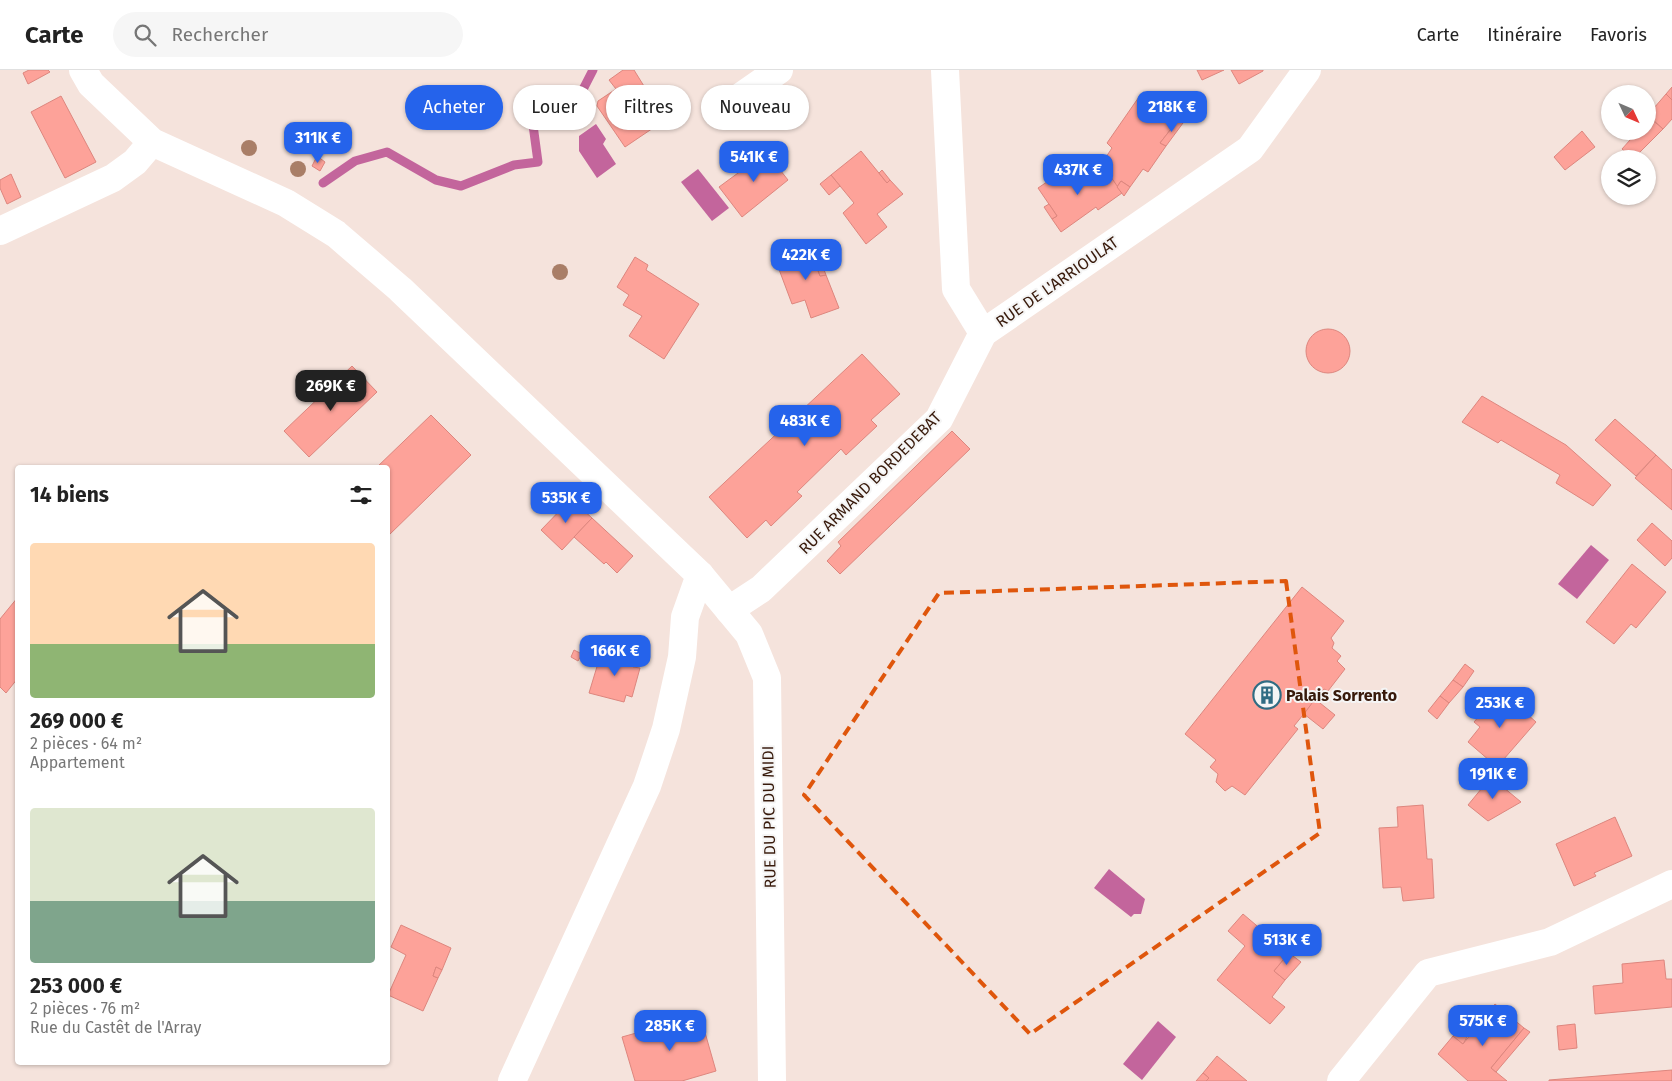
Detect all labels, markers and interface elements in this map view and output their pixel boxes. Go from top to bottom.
search box [113,12,463,57]
text: Carte [25,21,83,49]
icon: search [131,21,159,49]
text: Rechercher [171,23,268,46]
text: Carte [1417,24,1459,46]
text: Itinéraire [1487,24,1562,46]
text: Favoris [1590,24,1647,46]
chip: Acheter [405,85,503,130]
chip: Louer [513,85,596,130]
chip: Filtres [606,85,691,130]
chip: Nouveau [701,85,809,130]
north arrow [1601,85,1656,140]
map controls [1601,85,1656,205]
pin: 218K € [1131,90,1213,133]
text: 218K € [1148,97,1196,116]
pin: 311K € [277,122,359,164]
text: 311K € [295,128,341,147]
pin: 541K € [713,140,795,183]
text: 541K € [730,147,778,166]
button: layers [1601,150,1656,205]
pin: 437K € [1037,154,1119,196]
text: 437K € [1054,160,1102,179]
street label: RUE DE L'ARRIOULAT [992,232,1122,331]
pin: 422K € [765,238,847,281]
text: 422K € [782,245,830,264]
pin: 269K € [290,370,372,412]
text: 269K € [306,376,356,395]
pin: 483K € [764,404,846,447]
street label: RUE ARMAND BORDEDEBAT [795,407,946,558]
text: 483K € [780,411,830,430]
icon: filters [347,481,375,509]
text: 14 biens [30,482,109,508]
pin: 535K € [525,482,607,524]
text: 535K € [542,488,590,507]
icon: home [158,576,248,666]
pin: 166K € [574,634,656,677]
text: 166K € [591,641,639,660]
building icon: Palais Sorrento [1252,680,1282,710]
place label: Palais Sorrento [1286,686,1397,705]
pin: 253K € [1459,686,1541,729]
text: 253K € [1476,693,1524,712]
text: 269 000 € [30,708,123,734]
text: 2 pièces · 64 m² [30,734,142,753]
street label: RUE DU PIC DU MIDI [758,746,780,888]
text: Appartement [30,753,125,772]
pin: 191K € [1452,758,1534,800]
text: 191K € [1470,764,1516,783]
icon: home [158,841,248,931]
pin: 513K € [1246,924,1328,966]
text: 513K € [1264,930,1310,949]
text: 253 000 € [30,973,122,999]
text: 2 pièces · 76 m² [30,999,140,1018]
pin: 575K € [1442,1004,1524,1047]
pin: 285K € [629,1010,711,1052]
text: 575K € [1459,1011,1507,1030]
text: 285K € [645,1016,695,1035]
text: Rue du Castêt de l'Array [30,1018,201,1037]

